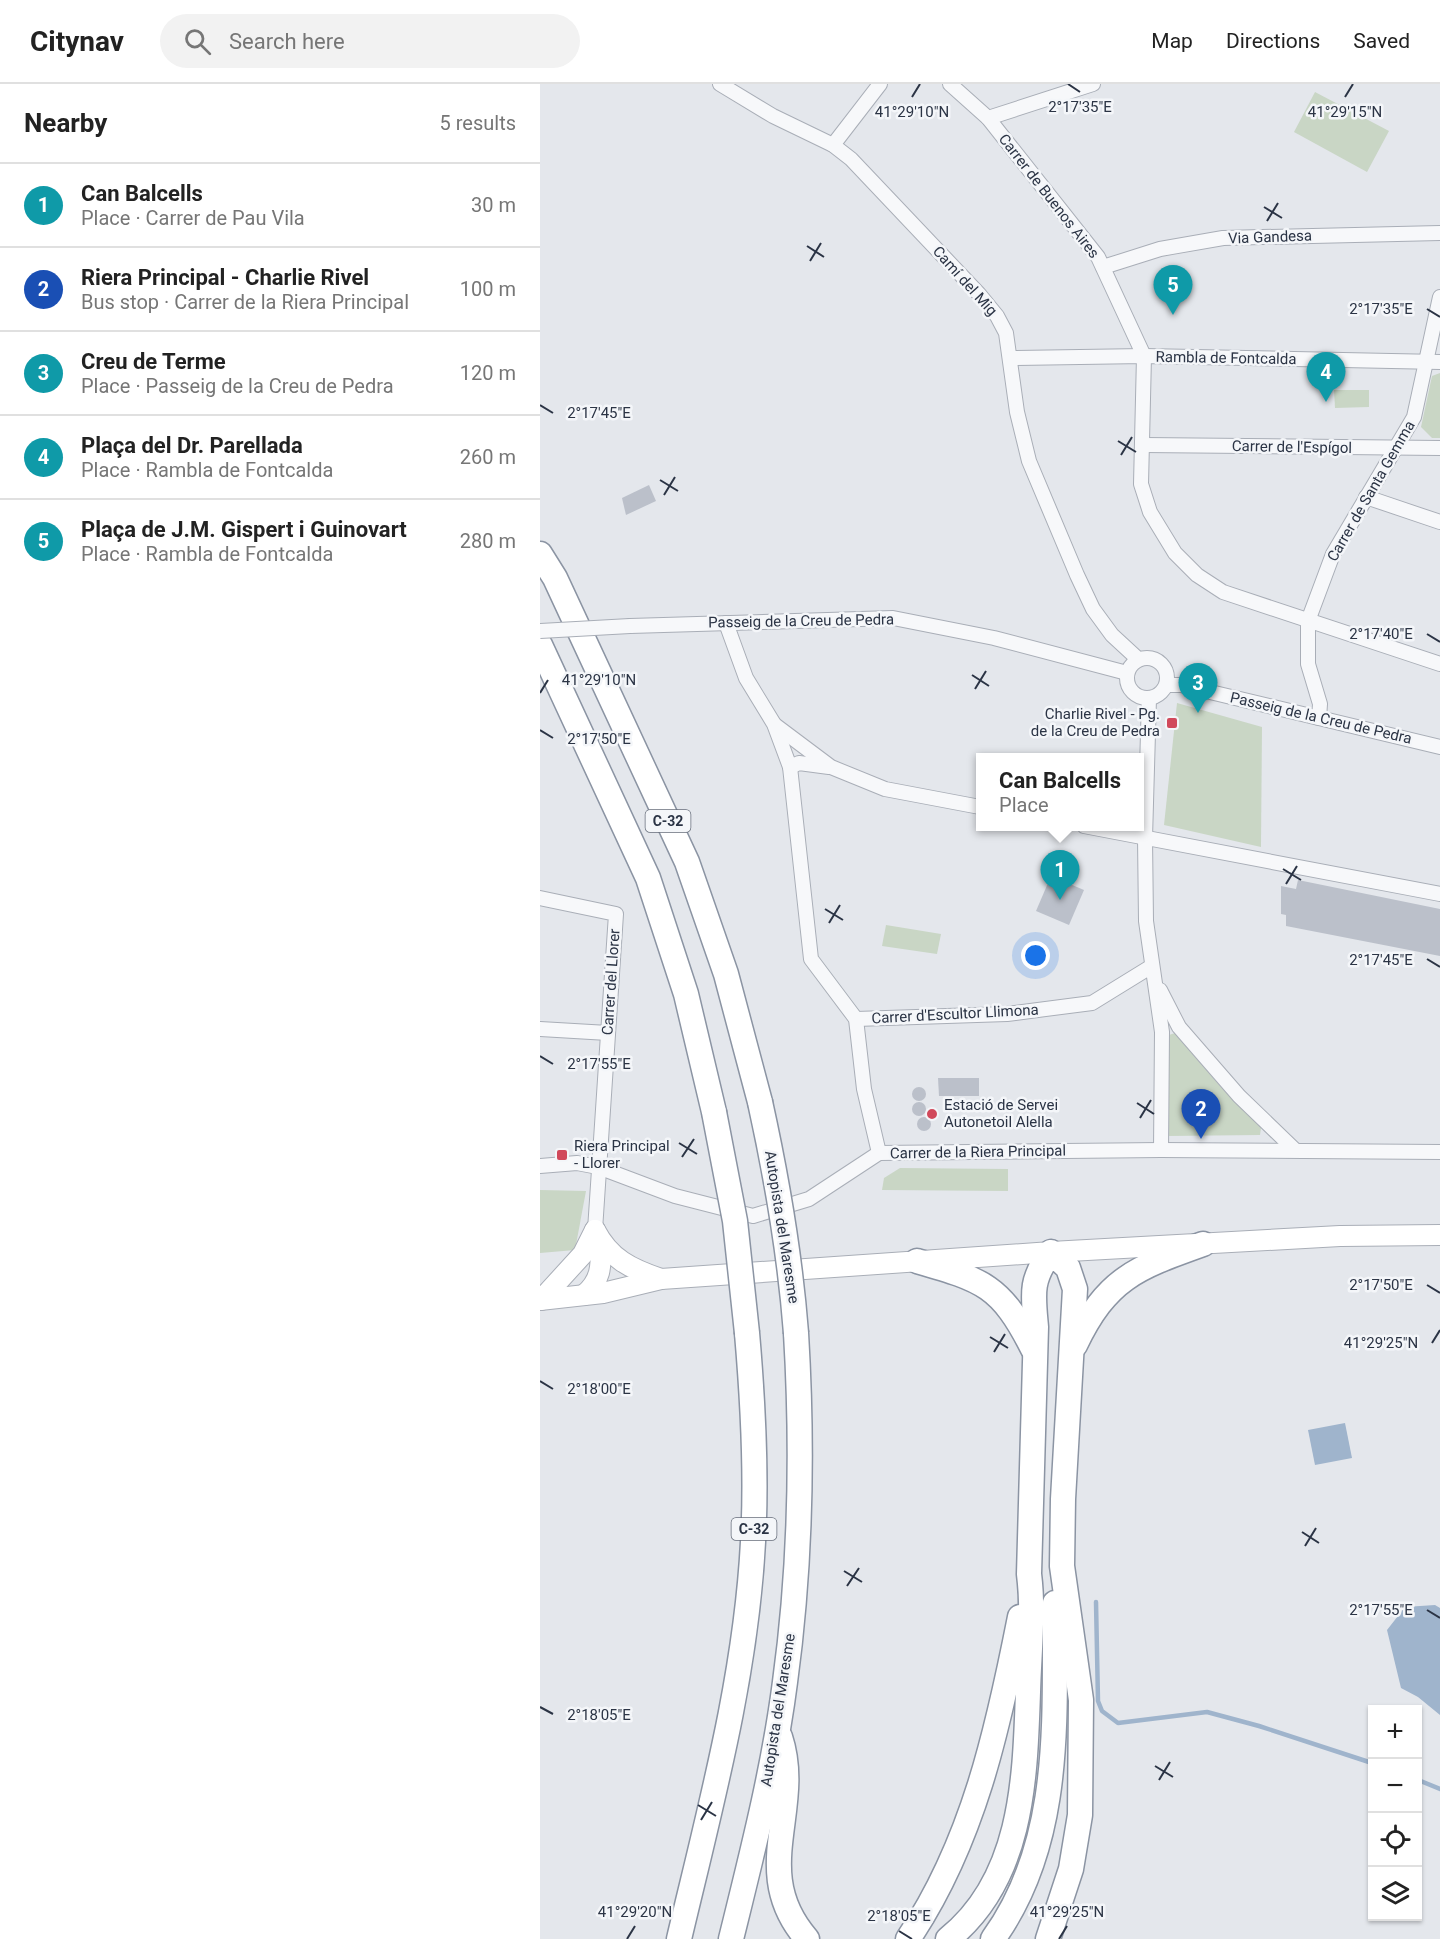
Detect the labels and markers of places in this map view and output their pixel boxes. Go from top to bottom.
pin: 5 [1154,266,1192,315]
pin: 4 [1306,352,1346,402]
pin: 3 [1178,664,1218,713]
place label: Charlie Rivel - Pg. de la Creu de Pedra [1031,705,1160,740]
marker: Charlie Rivel - Pg. de la Creu de Pedra [1165,716,1179,730]
pin: 1 [1040,850,1080,900]
pin: 2 [1182,1090,1220,1139]
place label: Estació de Servei Autonetoil Alella [944,1096,1058,1131]
marker: Estació de Servei Autonetoil Alella [925,1107,939,1121]
place label: Riera Principal - Llorer [574,1137,670,1172]
marker: Riera Principal - Llorer [555,1148,569,1162]

